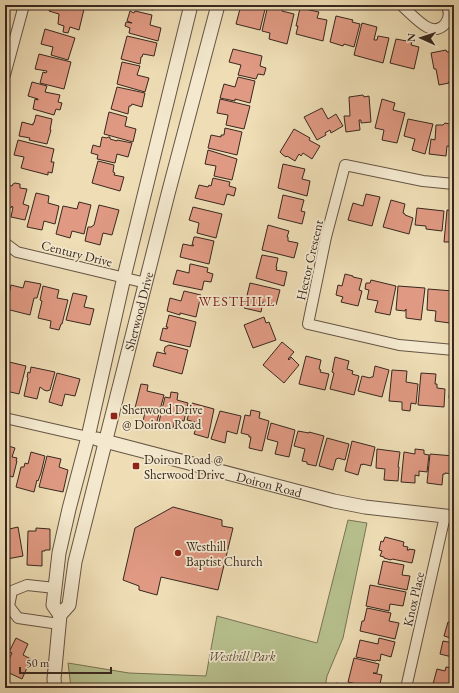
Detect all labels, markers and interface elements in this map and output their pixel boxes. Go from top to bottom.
north arrow [401,18,441,58]
text: N [404,33,418,42]
street label: Hector Crescent [292,218,327,302]
street label: Century Drive [40,236,114,271]
street label: Sherwood Drive [121,270,157,352]
district label: WESTHILL [198,292,276,310]
place label: Sherwood Drive @ Doiron Road [122,401,203,433]
marker: Sherwood Drive @ Doiron Road [109,411,119,421]
place label: Doiron Road @ Sherwood Drive [144,451,225,483]
marker: Doiron Road @ Sherwood Drive [131,461,141,471]
street label: Doiron Road [235,468,304,501]
place label: Westhill Baptist Church [186,538,263,570]
marker: Westhill Baptist Church [173,548,183,558]
street label: Knox Place [399,570,428,628]
park label: Westhill Park [208,648,276,665]
scale bar [20,649,111,675]
text: 50 m [26,655,50,671]

